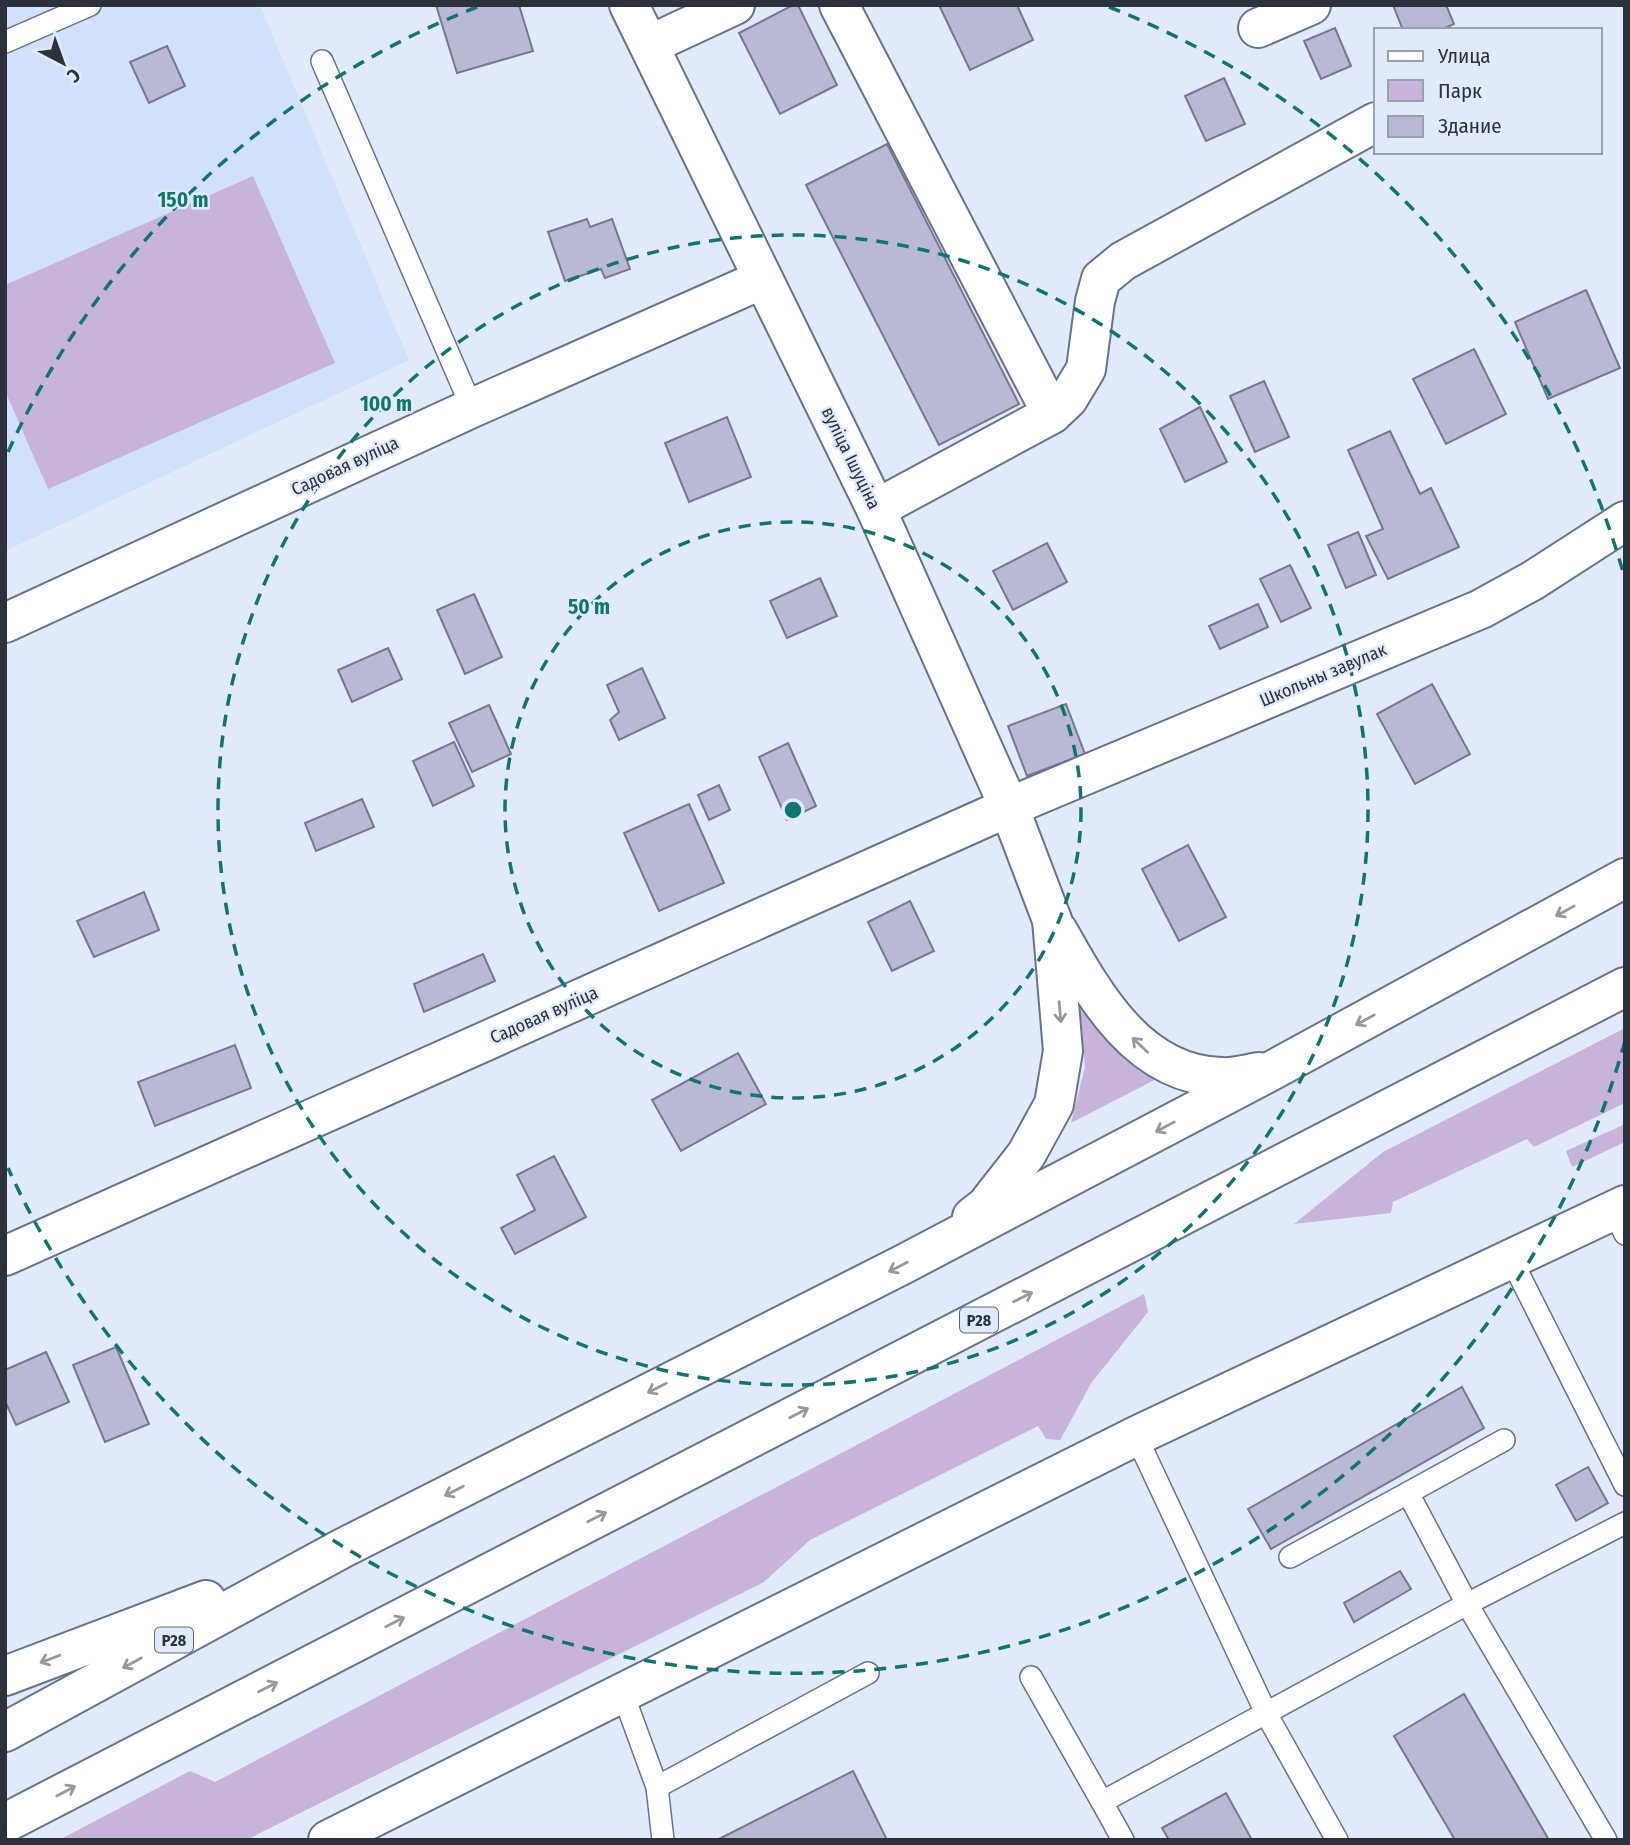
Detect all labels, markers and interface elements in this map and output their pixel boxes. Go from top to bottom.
north arrow [28,28,98,98]
legend [1374,28,1602,154]
text: Улица [1437,43,1491,69]
text: С [62,64,85,87]
text: Парк [1438,78,1482,104]
text: Здание [1438,113,1502,139]
text: 150 m [157,187,209,213]
text: 100 m [360,391,412,417]
street label: вуліца Ішуціна [817,403,885,513]
street label: Садовая вуліца [288,431,402,500]
text: 50 m [568,594,610,620]
street label: Школьны завулак [1256,638,1390,712]
centre of rings [781,798,805,822]
one-way arrow [1555,905,1576,918]
street label: Садовая вуліца [487,981,602,1049]
one-way arrow [1054,1000,1067,1023]
one-way arrow [1355,1014,1376,1027]
one-way arrow [1132,1036,1149,1053]
one-way arrow [1155,1121,1175,1135]
one-way arrow [888,1261,909,1275]
one-way arrow [1012,1290,1033,1303]
road number: Р28 [960,1308,998,1332]
one-way arrow [647,1382,668,1396]
one-way arrow [788,1405,809,1419]
one-way arrow [444,1485,465,1499]
one-way arrow [586,1510,607,1524]
one-way arrow [384,1614,405,1628]
road number: Р28 [155,1628,193,1652]
one-way arrow [39,1654,61,1667]
one-way arrow [122,1657,143,1670]
one-way arrow [257,1680,278,1694]
one-way arrow [55,1784,76,1798]

